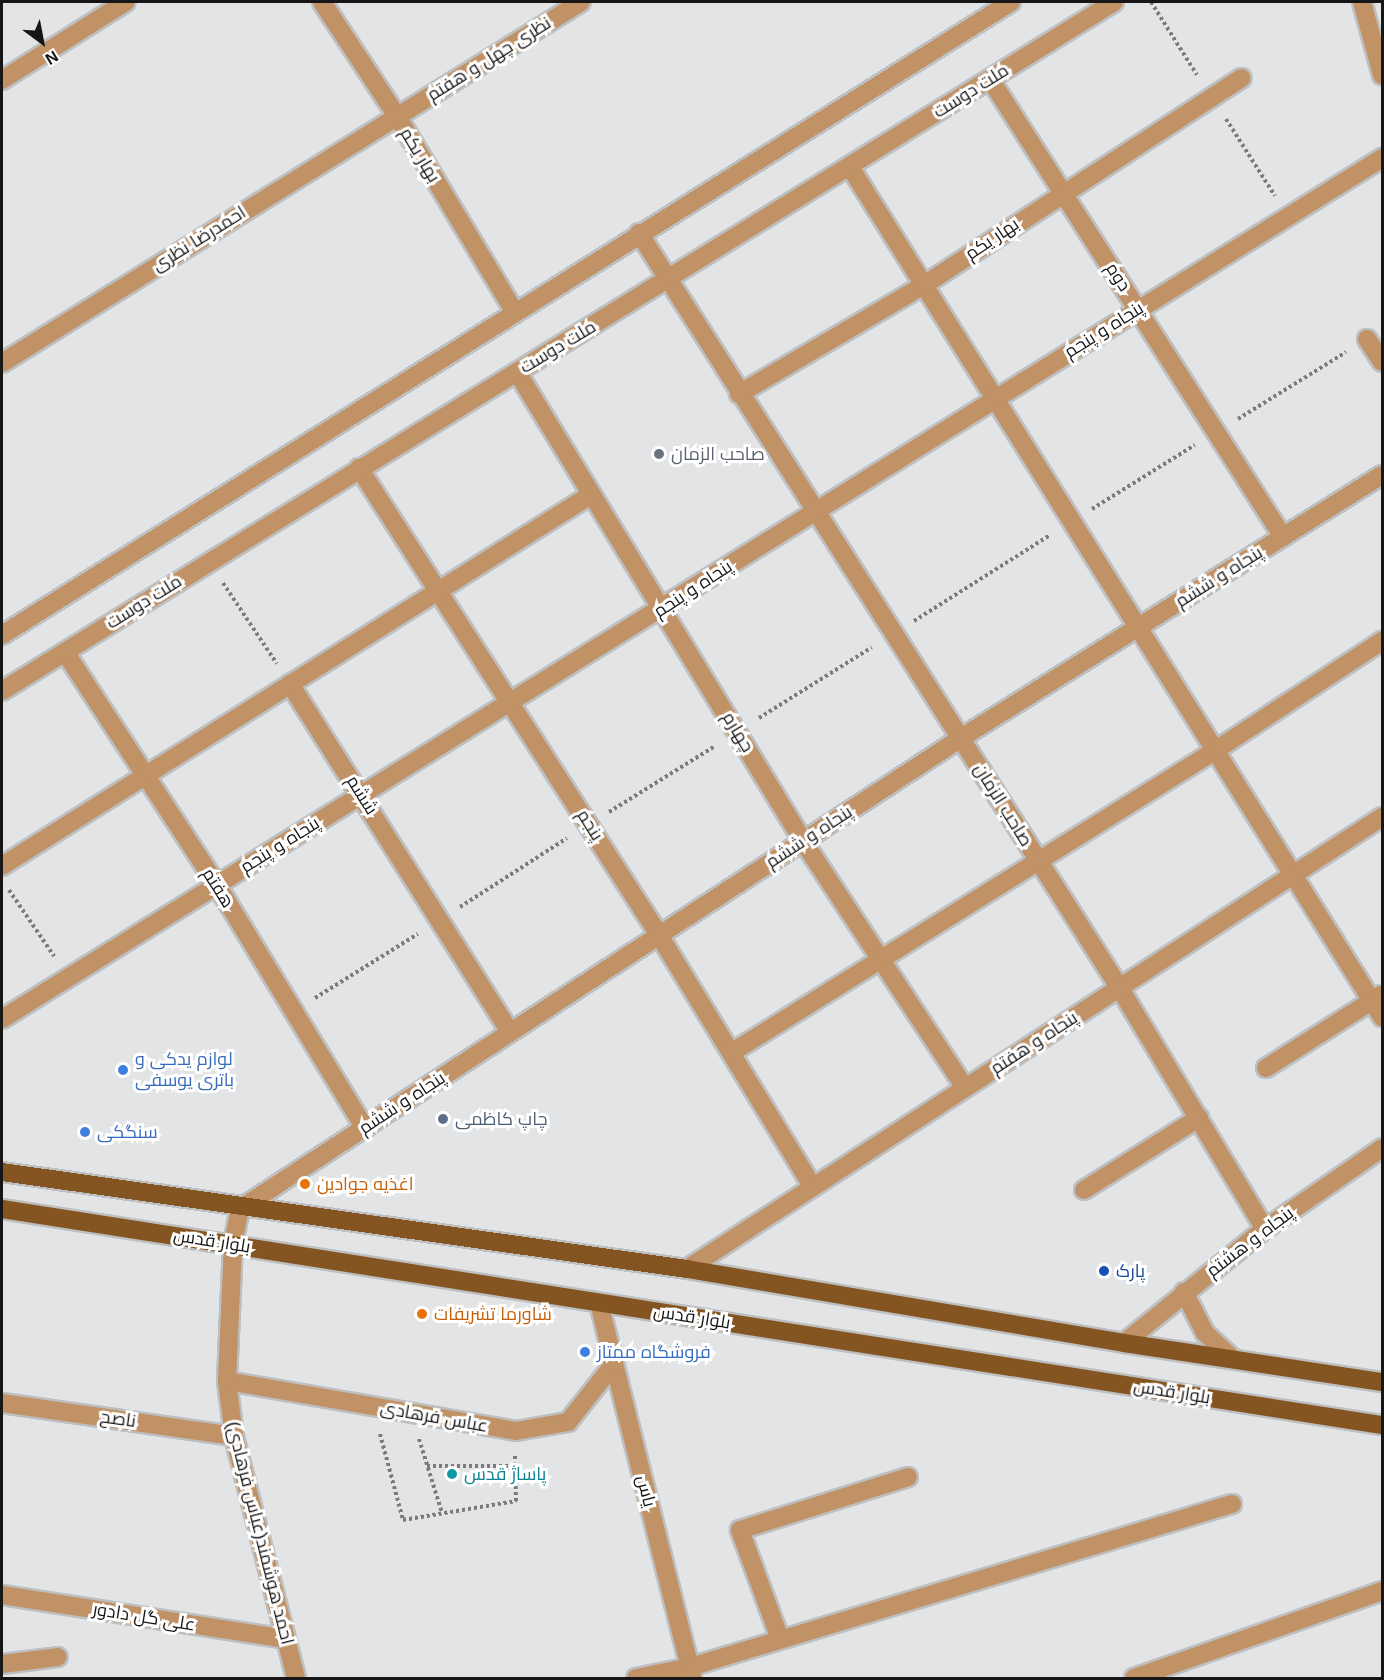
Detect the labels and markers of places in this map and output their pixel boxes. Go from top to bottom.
place label: صاحب الزمان [671,443,765,465]
marker: صاحب الزمان [652,447,666,461]
place label: لوازم یدکی و باتری یوسفی [135,1049,234,1092]
marker: لوازم یدکی و باتری یوسفی [116,1063,130,1077]
place label: چاپ كاظمى [455,1108,548,1130]
marker: چاپ كاظمى [436,1112,450,1126]
place label: سنگکی [97,1121,158,1143]
marker: سنگکی [78,1125,92,1139]
place label: اغذیه جوادین [317,1173,414,1195]
marker: اغذیه جوادین [298,1177,312,1191]
place label: پارک [1116,1260,1145,1282]
marker: پارک [1097,1264,1111,1278]
place label: شاورما تشریفات [434,1303,552,1325]
marker: شاورما تشریفات [415,1307,429,1321]
place label: فروشگاه ممتاز [597,1341,711,1363]
marker: فروشگاه ممتاز [578,1345,592,1359]
place label: پاساژ قدس [464,1463,546,1485]
marker: پاساژ قدس [445,1467,459,1481]

